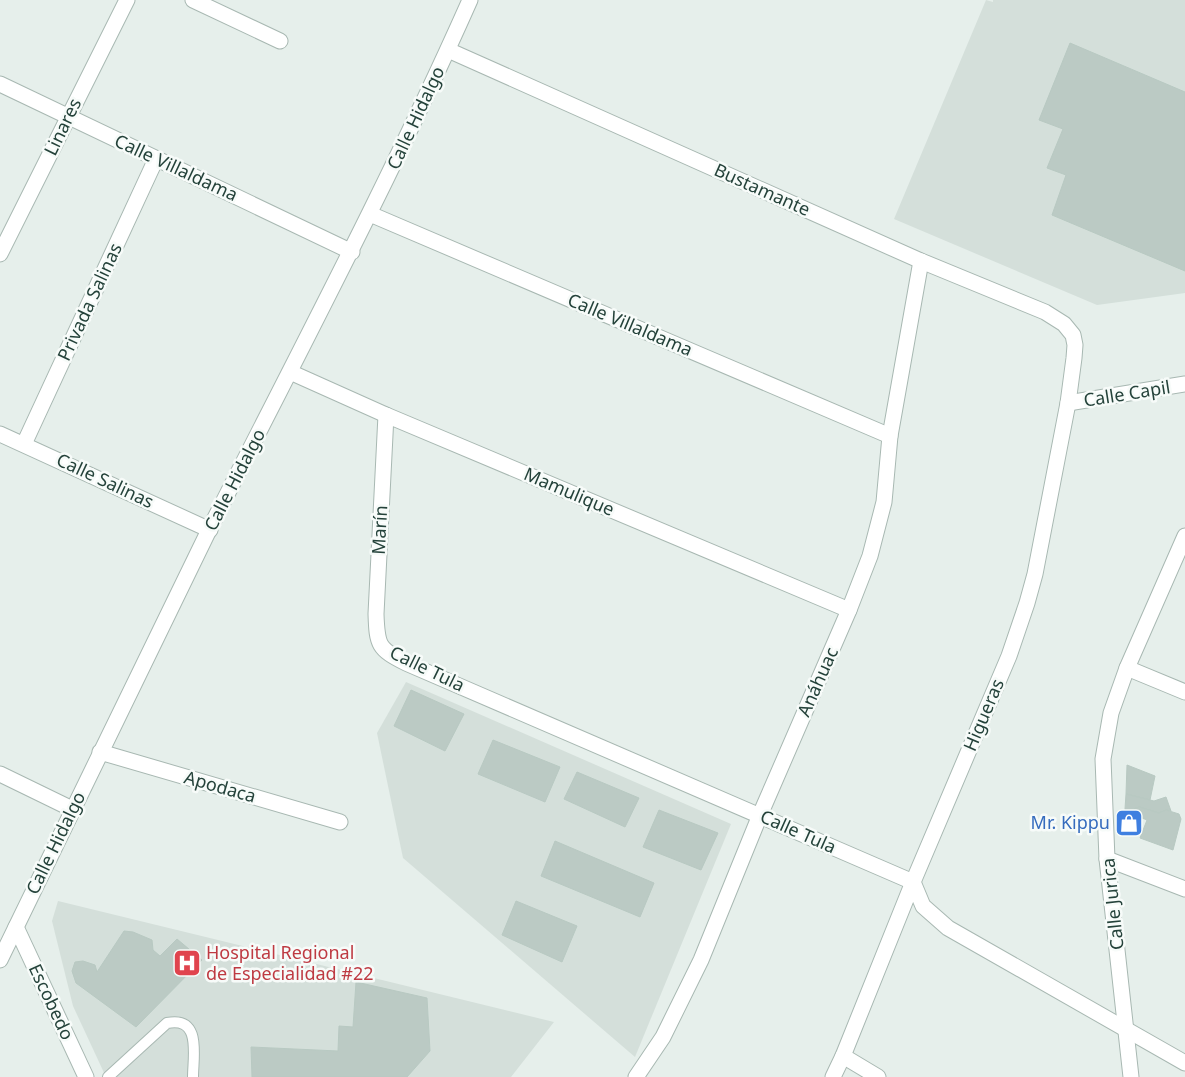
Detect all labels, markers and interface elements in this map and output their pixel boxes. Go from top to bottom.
street label: Calle Hidalgo [381,62,450,173]
street label: Linares [38,94,86,159]
street label: Calle Villaldama [111,128,242,206]
street label: Bustamante [711,157,814,221]
street label: Privada Salinas [51,239,127,364]
street label: Calle Villaldama [564,287,696,361]
street label: Calle Capil [1082,374,1172,412]
street label: Calle Hidalgo [198,424,270,535]
street label: Calle Salinas [53,447,158,513]
street label: Mamulique [521,461,618,521]
street label: Marín [366,505,392,555]
street label: Calle Tula [386,640,469,697]
street label: Anáhuac [791,643,843,720]
street label: Higueras [957,675,1009,754]
street label: Apodaca [182,764,259,808]
street label: Calle Hidalgo [20,787,90,898]
street label: Calle Tula [757,804,840,858]
shop icon: Mr. Kippu [1114,808,1144,838]
place label: Mr. Kippu [1031,810,1110,834]
street label: Calle Jurica [1095,857,1129,951]
place label: Hospital Regional de Especialidad #22 [206,940,374,985]
hospital icon: Hospital Regional de Especialidad #22 [172,948,202,978]
street label: Escobedo [24,960,80,1044]

